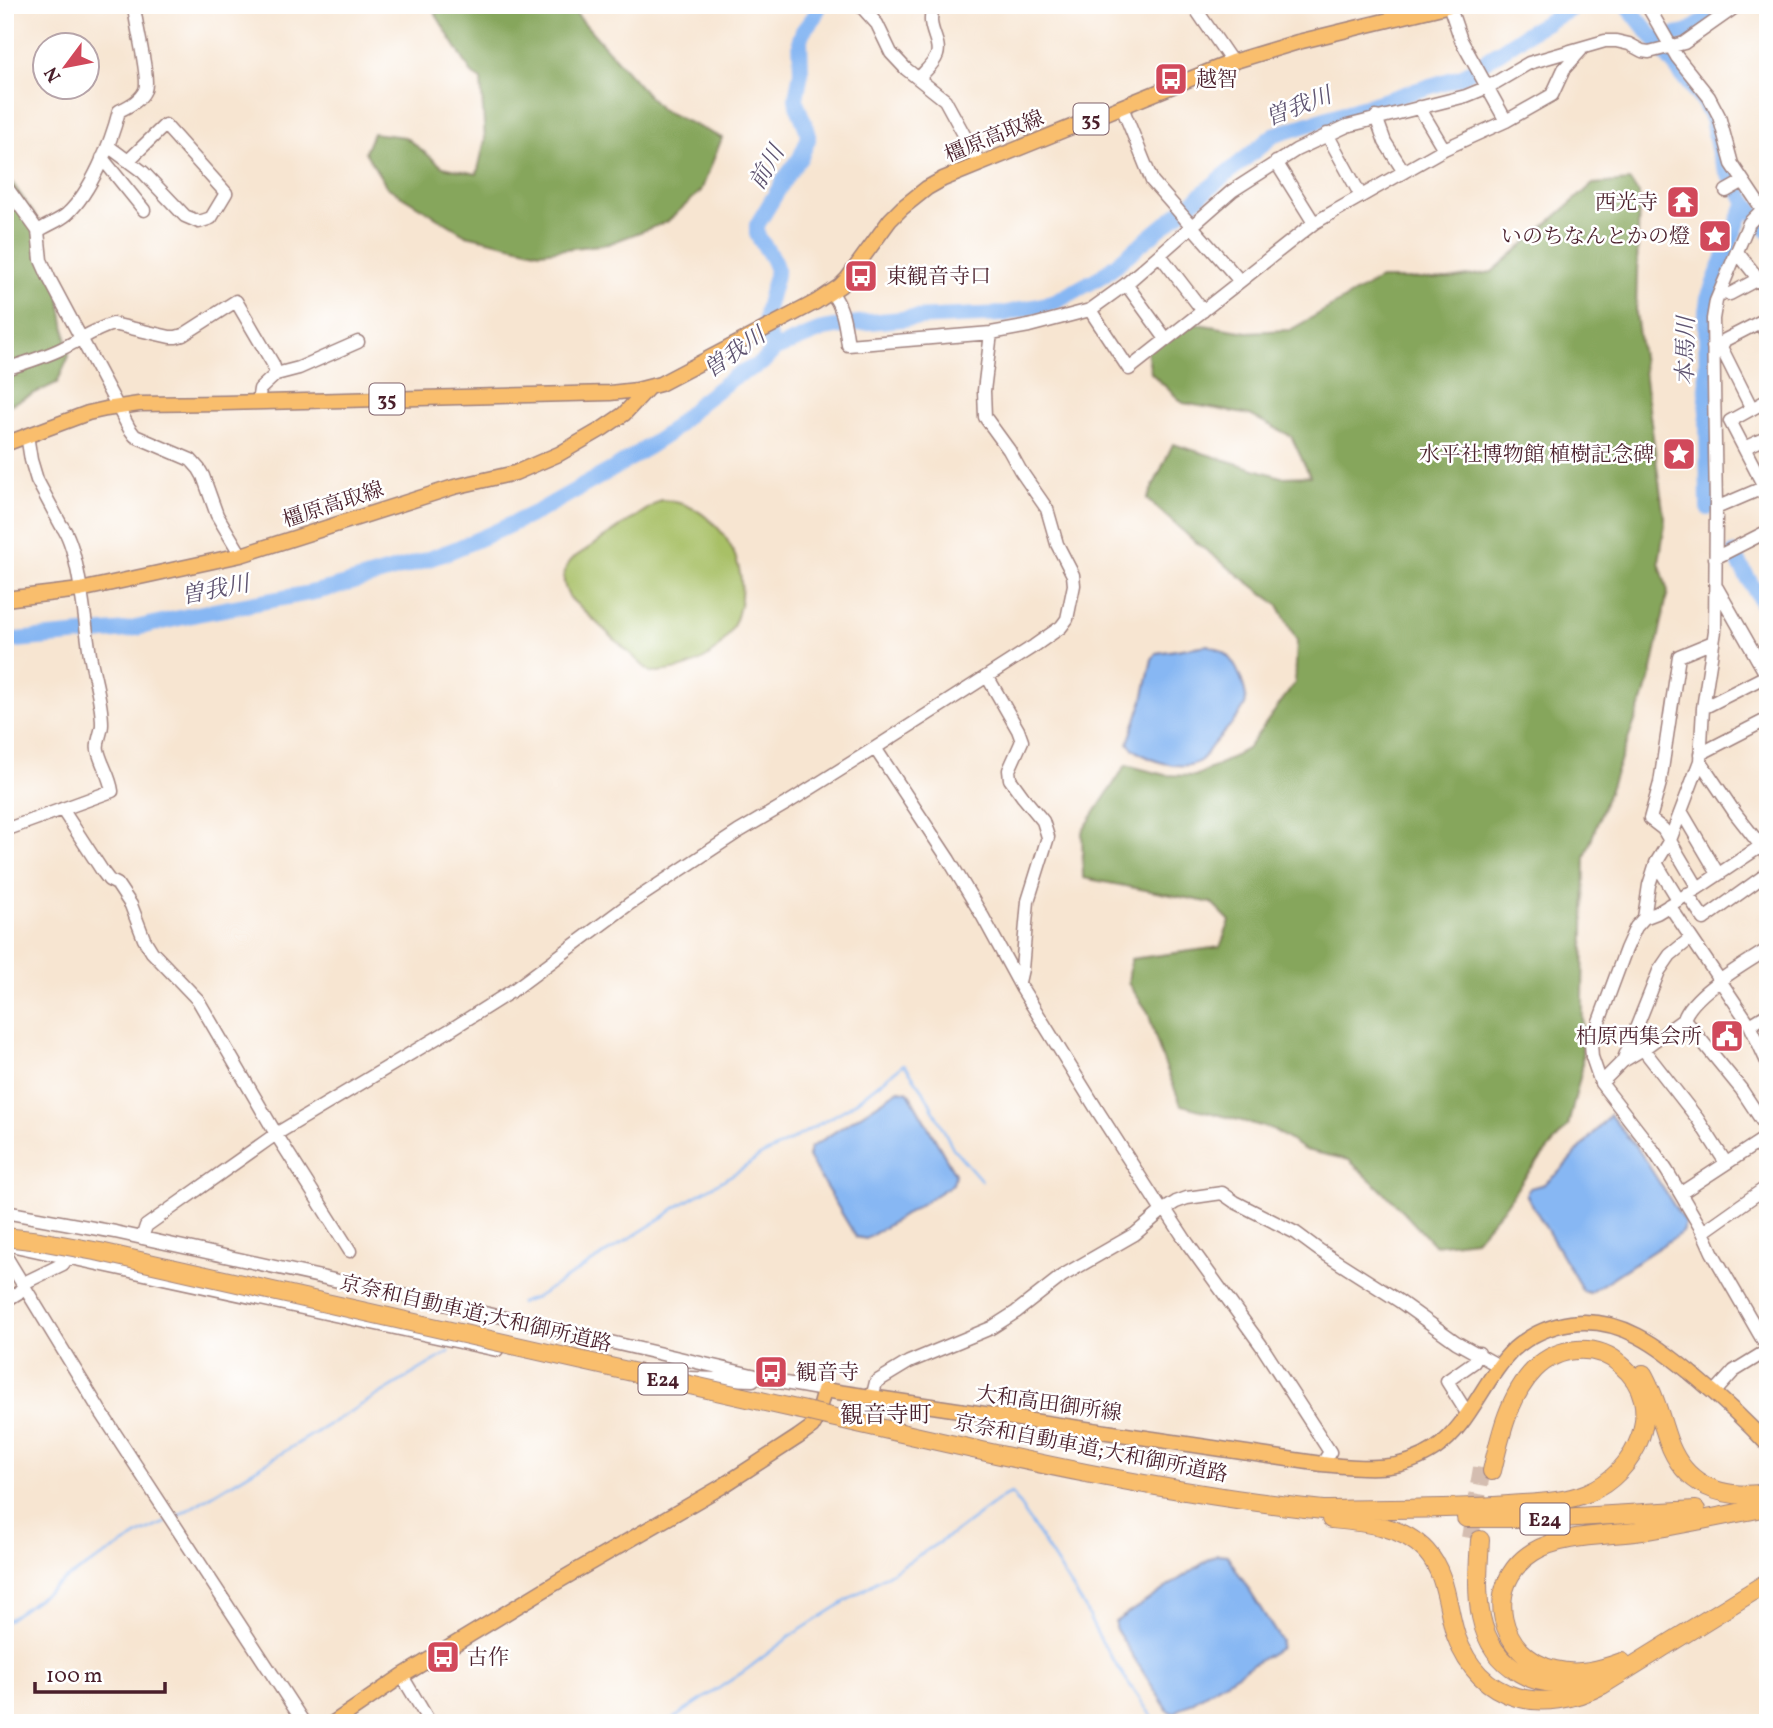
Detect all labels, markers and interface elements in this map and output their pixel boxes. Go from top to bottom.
north arrow [32,32,102,102]
bus stop icon: 越智 [1152,60,1190,98]
text: N [38,61,68,87]
place label: 越智 [1196,66,1238,95]
water label: 曽我川 [1261,79,1339,135]
street label: 橿原高取線 [940,104,1049,171]
road number: 35 [1074,104,1108,134]
water label: 前川 [742,137,795,196]
temple icon: 西光寺 [1664,183,1702,221]
place label: 西光寺 [1595,189,1658,218]
place icon: いのちなんとかの燈 [1696,217,1734,255]
place label: いのちなんとかの燈 [1501,223,1690,252]
bus stop icon: 東観音寺口 [842,257,880,295]
place label: 東観音寺口 [886,263,991,292]
water label: 本馬川 [1670,313,1704,386]
water label: 曽我川 [698,319,775,387]
road number: 35 [370,384,404,414]
place icon: 水平社博物館 植樹記念碑 [1660,435,1698,473]
place label: 水平社博物館 植樹記念碑 [1419,441,1654,470]
street label: 橿原高取線 [279,475,388,535]
water label: 曽我川 [178,568,255,613]
public building icon: 柏原西集会所 [1708,1017,1746,1055]
place label: 柏原西集会所 [1576,1023,1702,1052]
street label: 京奈和自動車道;大和御所道路 [337,1269,615,1360]
bus stop icon: 観音寺 [752,1353,790,1391]
place label: 観音寺 [796,1359,859,1388]
road number: E24 [638,1364,688,1394]
street label: 大和高田御所線 [974,1380,1124,1429]
district label: 観音寺町 [840,1400,932,1432]
street label: 京奈和自動車道;大和御所道路 [951,1409,1230,1490]
road number: E24 [1520,1504,1570,1534]
bus stop icon: 古作 [424,1638,462,1676]
place label: 古作 [467,1644,509,1673]
scale bar [35,1651,164,1695]
text: 100 m [46,1662,103,1691]

